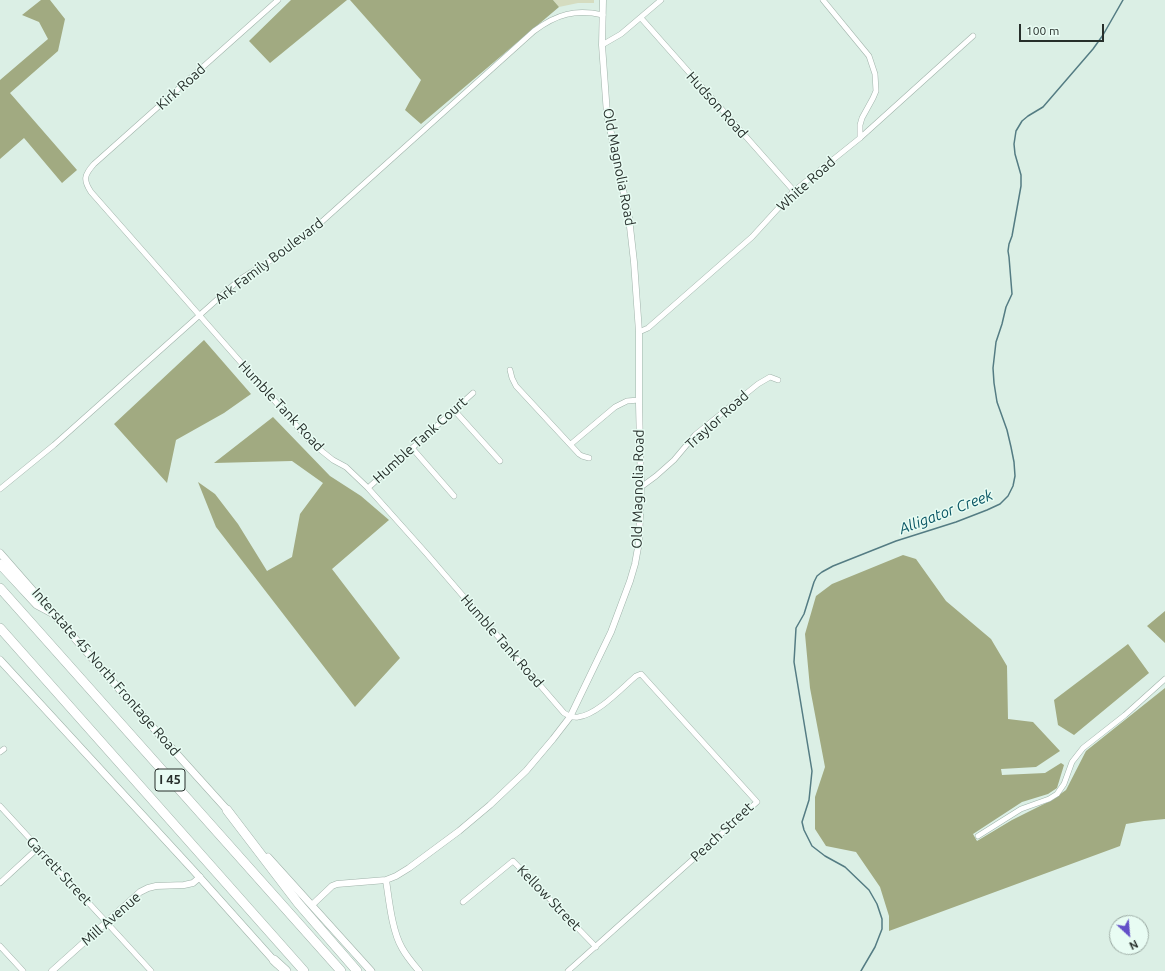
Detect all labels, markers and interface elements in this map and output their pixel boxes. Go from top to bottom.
scale bar [1021,16,1106,42]
text: 100 m [1026,24,1059,37]
street label: Kirk Road [153,61,209,113]
street label: Hudson Road [683,68,751,142]
street label: Old Magnolia Road [599,107,639,227]
street label: White Road [773,153,839,215]
street label: Ark Family Boulevard [211,215,327,307]
street label: Humble Tank Road [235,357,327,455]
street label: Traylor Road [682,387,752,453]
street label: Humble Tank Court [369,393,471,487]
street label: Old Magnolia Road [629,429,647,549]
water label: Alligator Creek [897,486,995,538]
street label: Interstate 45 North Frontage Road [28,585,184,759]
street label: Humble Tank Road [457,591,547,691]
road number: I 45 [155,769,185,791]
street label: Peach Street [687,799,757,865]
street label: Garrett Street [23,833,95,909]
street label: Kellow Street [514,862,584,934]
street label: Mill Avenue [78,889,144,949]
north arrow [1109,915,1149,955]
text: N [1127,938,1140,952]

